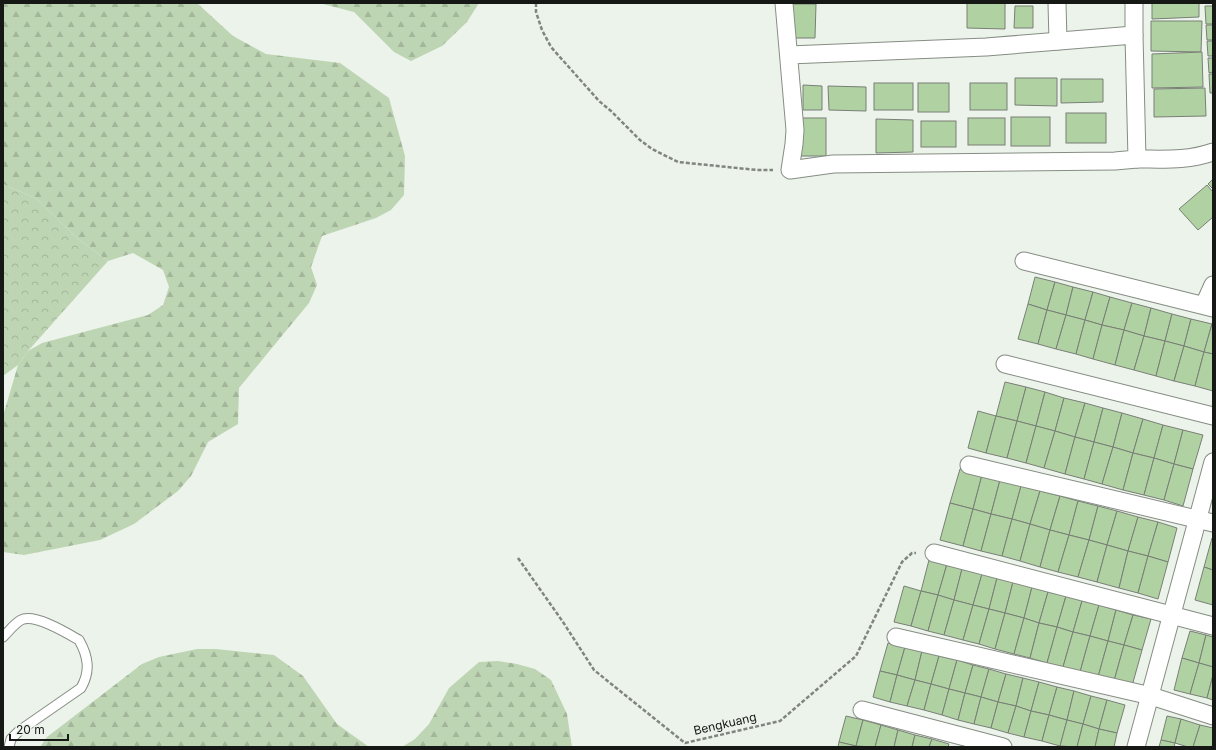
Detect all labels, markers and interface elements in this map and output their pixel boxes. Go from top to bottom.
street label: Bengkuang [692,709,758,738]
scale bar [10,716,68,742]
text: 20 m [16,722,45,737]

